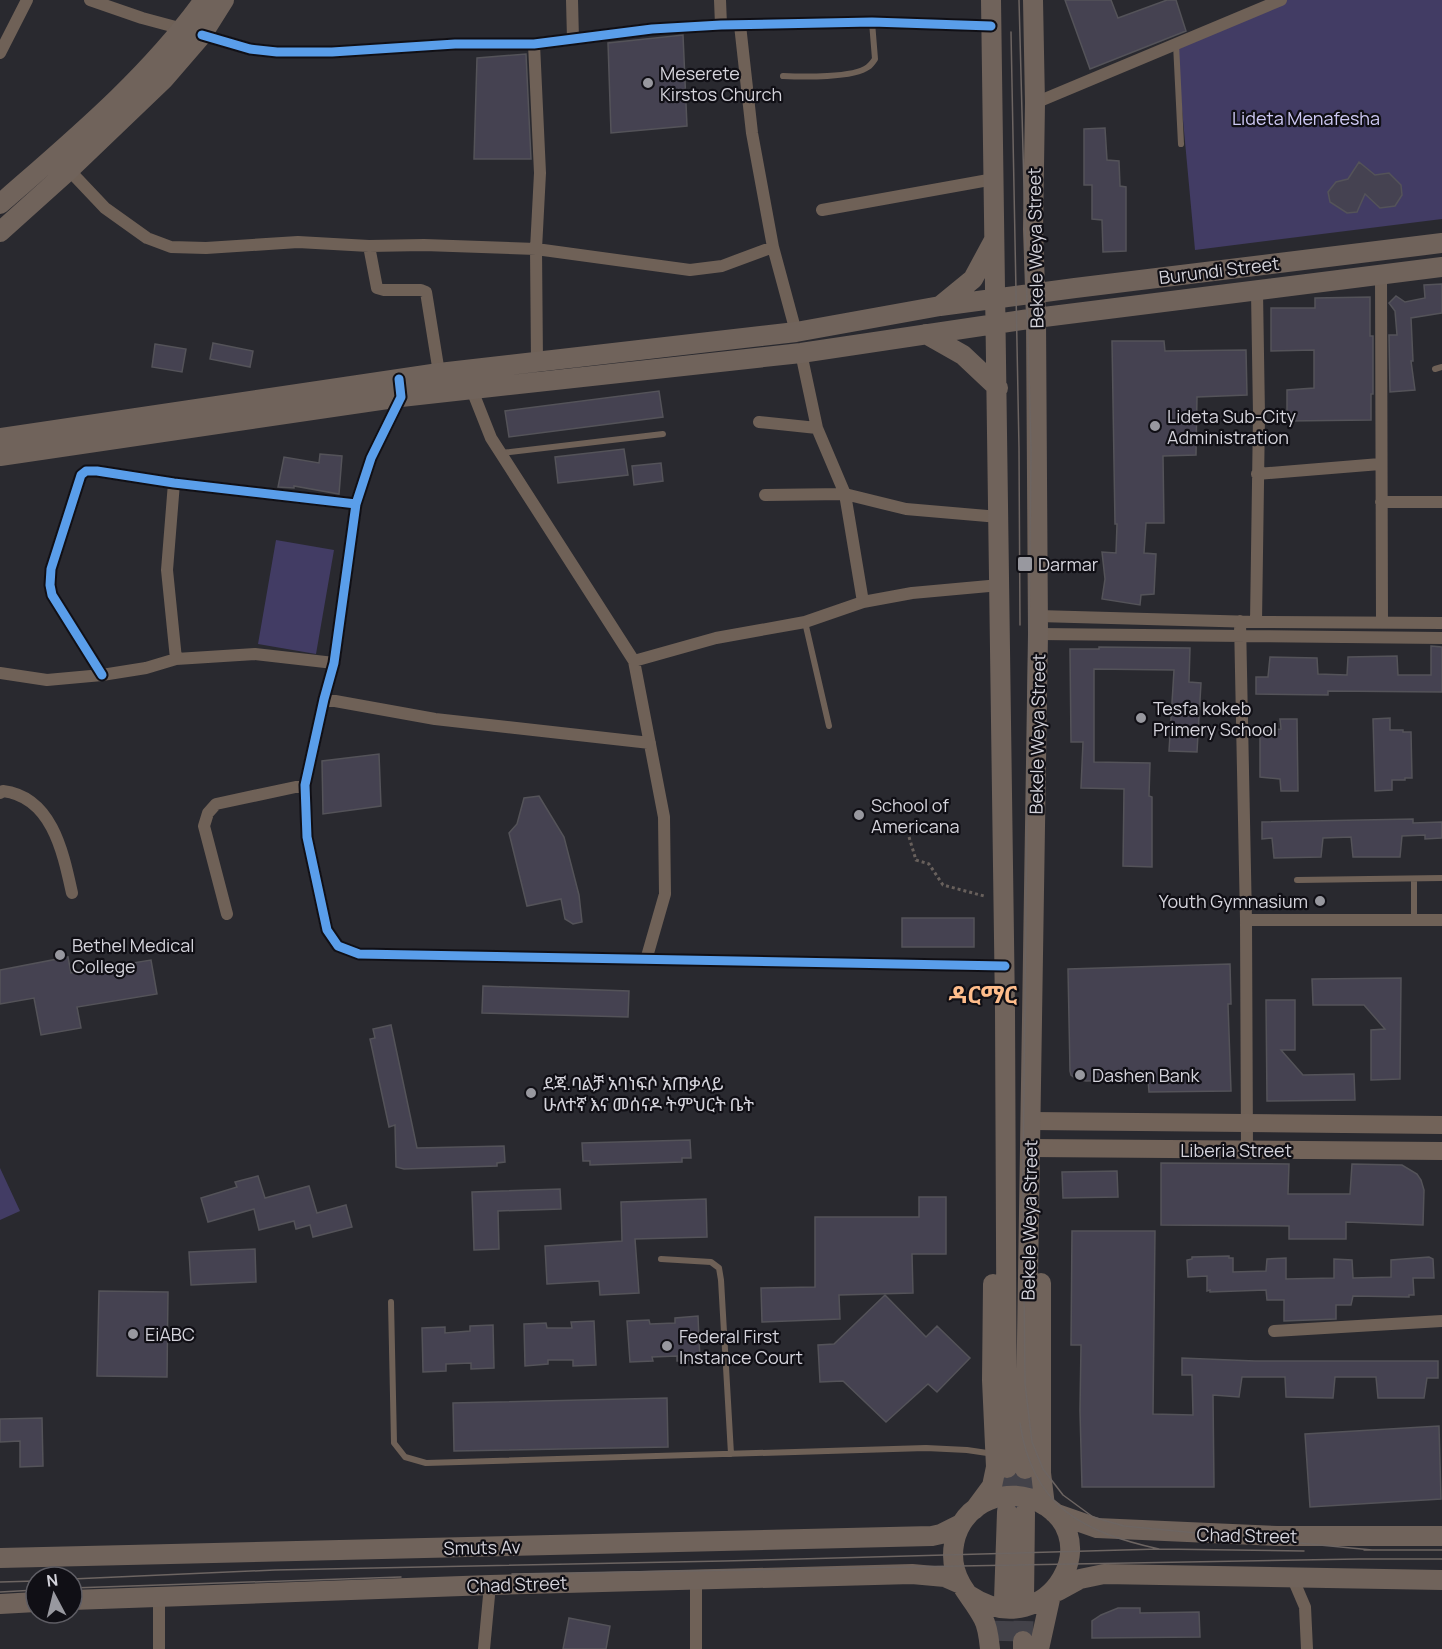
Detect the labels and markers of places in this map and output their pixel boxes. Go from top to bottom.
place label: Meserete Kirstos Church [660,61,782,106]
marker: Meserete Kirstos Church [641,76,655,90]
place label: Lideta Sub-City Administration [1167,404,1296,449]
marker: Lideta Sub-City Administration [1148,419,1162,433]
place label: Darmar [1038,552,1099,576]
marker: Darmar [1016,555,1034,573]
place label: Tesfa kokeb Primery School [1153,696,1277,741]
marker: Tesfa kokeb Primery School [1134,711,1148,725]
place label: School of Americana [871,793,959,838]
marker: School of Americana [852,808,866,822]
place label: Youth Gymnasium [1159,889,1308,913]
marker: Youth Gymnasium [1313,894,1327,908]
place label: Bethel Medical College [72,933,194,978]
marker: Bethel Medical College [53,948,67,962]
place label: Dashen Bank [1092,1063,1200,1087]
marker: Dashen Bank [1073,1068,1087,1082]
place label: ደጃ.ባልቻ አባነፍሶ አጠቃላይ ሁለተኛ እና መሰናዶ ትምህርት ቤት [543,1071,754,1116]
marker: ደጃ.ባልቻ አባነፍሶ አጠቃላይ ሁለተኛ እና መሰናዶ ትምህርት ቤት [524,1086,538,1100]
place label: EiABC [145,1322,195,1346]
place label: Federal First Instance Court [679,1324,803,1369]
marker: EiABC [126,1327,140,1341]
marker: Federal First Instance Court [660,1339,674,1353]

